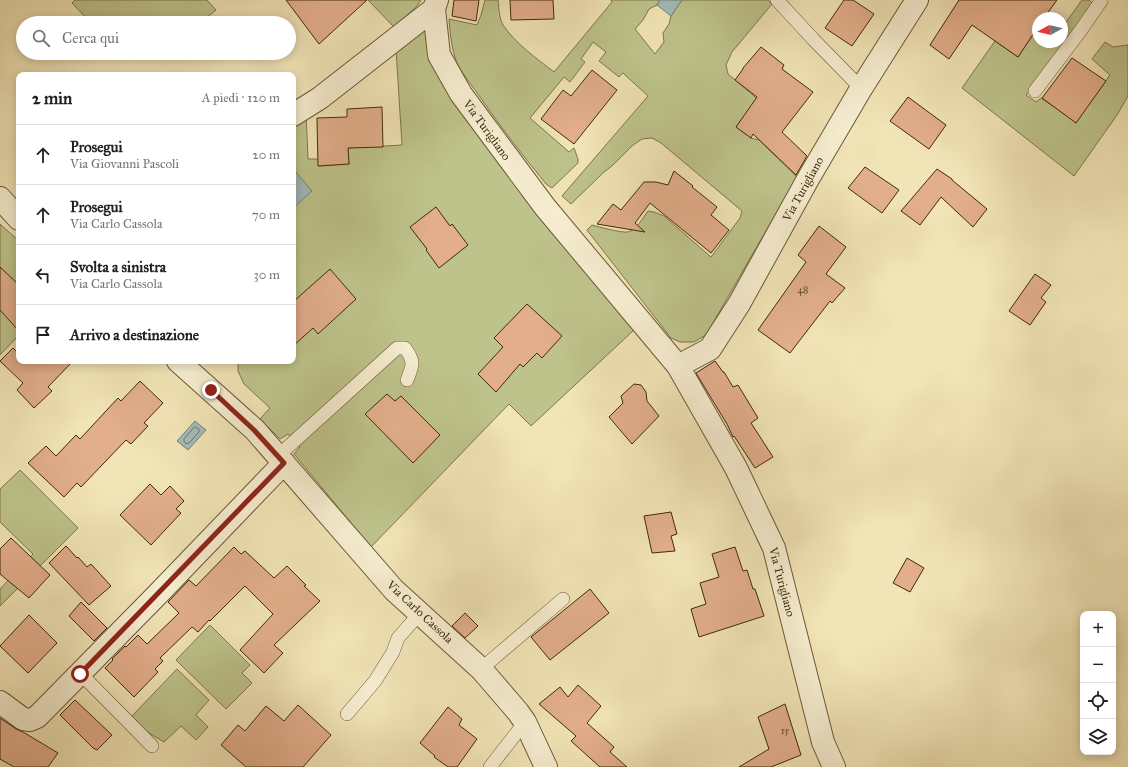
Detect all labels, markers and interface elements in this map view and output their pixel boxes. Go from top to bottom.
north arrow [1032,12,1068,48]
search box [16,16,296,60]
icon: search [30,27,52,49]
text: Cerca qui [62,29,119,47]
text: 2 min [32,88,72,109]
text: A piedi · 120 m [202,90,280,106]
street label: Via Turigliano [459,96,514,164]
text: Prosegui [70,138,123,156]
icon: ahead [32,144,54,166]
text: 20 m [252,147,280,163]
street label: Via Turigliano [779,154,827,225]
text: Via Giovanni Pascoli [70,156,179,172]
text: Prosegui [70,198,123,216]
icon: ahead [32,204,54,226]
text: 70 m [252,207,280,223]
text: Via Carlo Cassola [70,216,162,232]
text: Svolta a sinistra [70,258,166,276]
icon: left [32,264,54,286]
text: 30 m [254,267,280,283]
text: Via Carlo Cassola [70,276,162,292]
house number: 48 [798,284,808,296]
icon: arrive [32,324,54,346]
text: Arrivo a destinazione [70,326,199,344]
route end [202,381,220,399]
street label: Via Turigliano [765,545,798,619]
street label: Via Carlo Cassola [383,577,457,647]
map controls [1080,611,1116,755]
button: + [1080,611,1116,647]
button: − [1080,647,1116,683]
route start [71,665,89,683]
button: locate [1080,683,1116,719]
button: layers [1080,719,1116,755]
house number: 15 [781,725,790,737]

